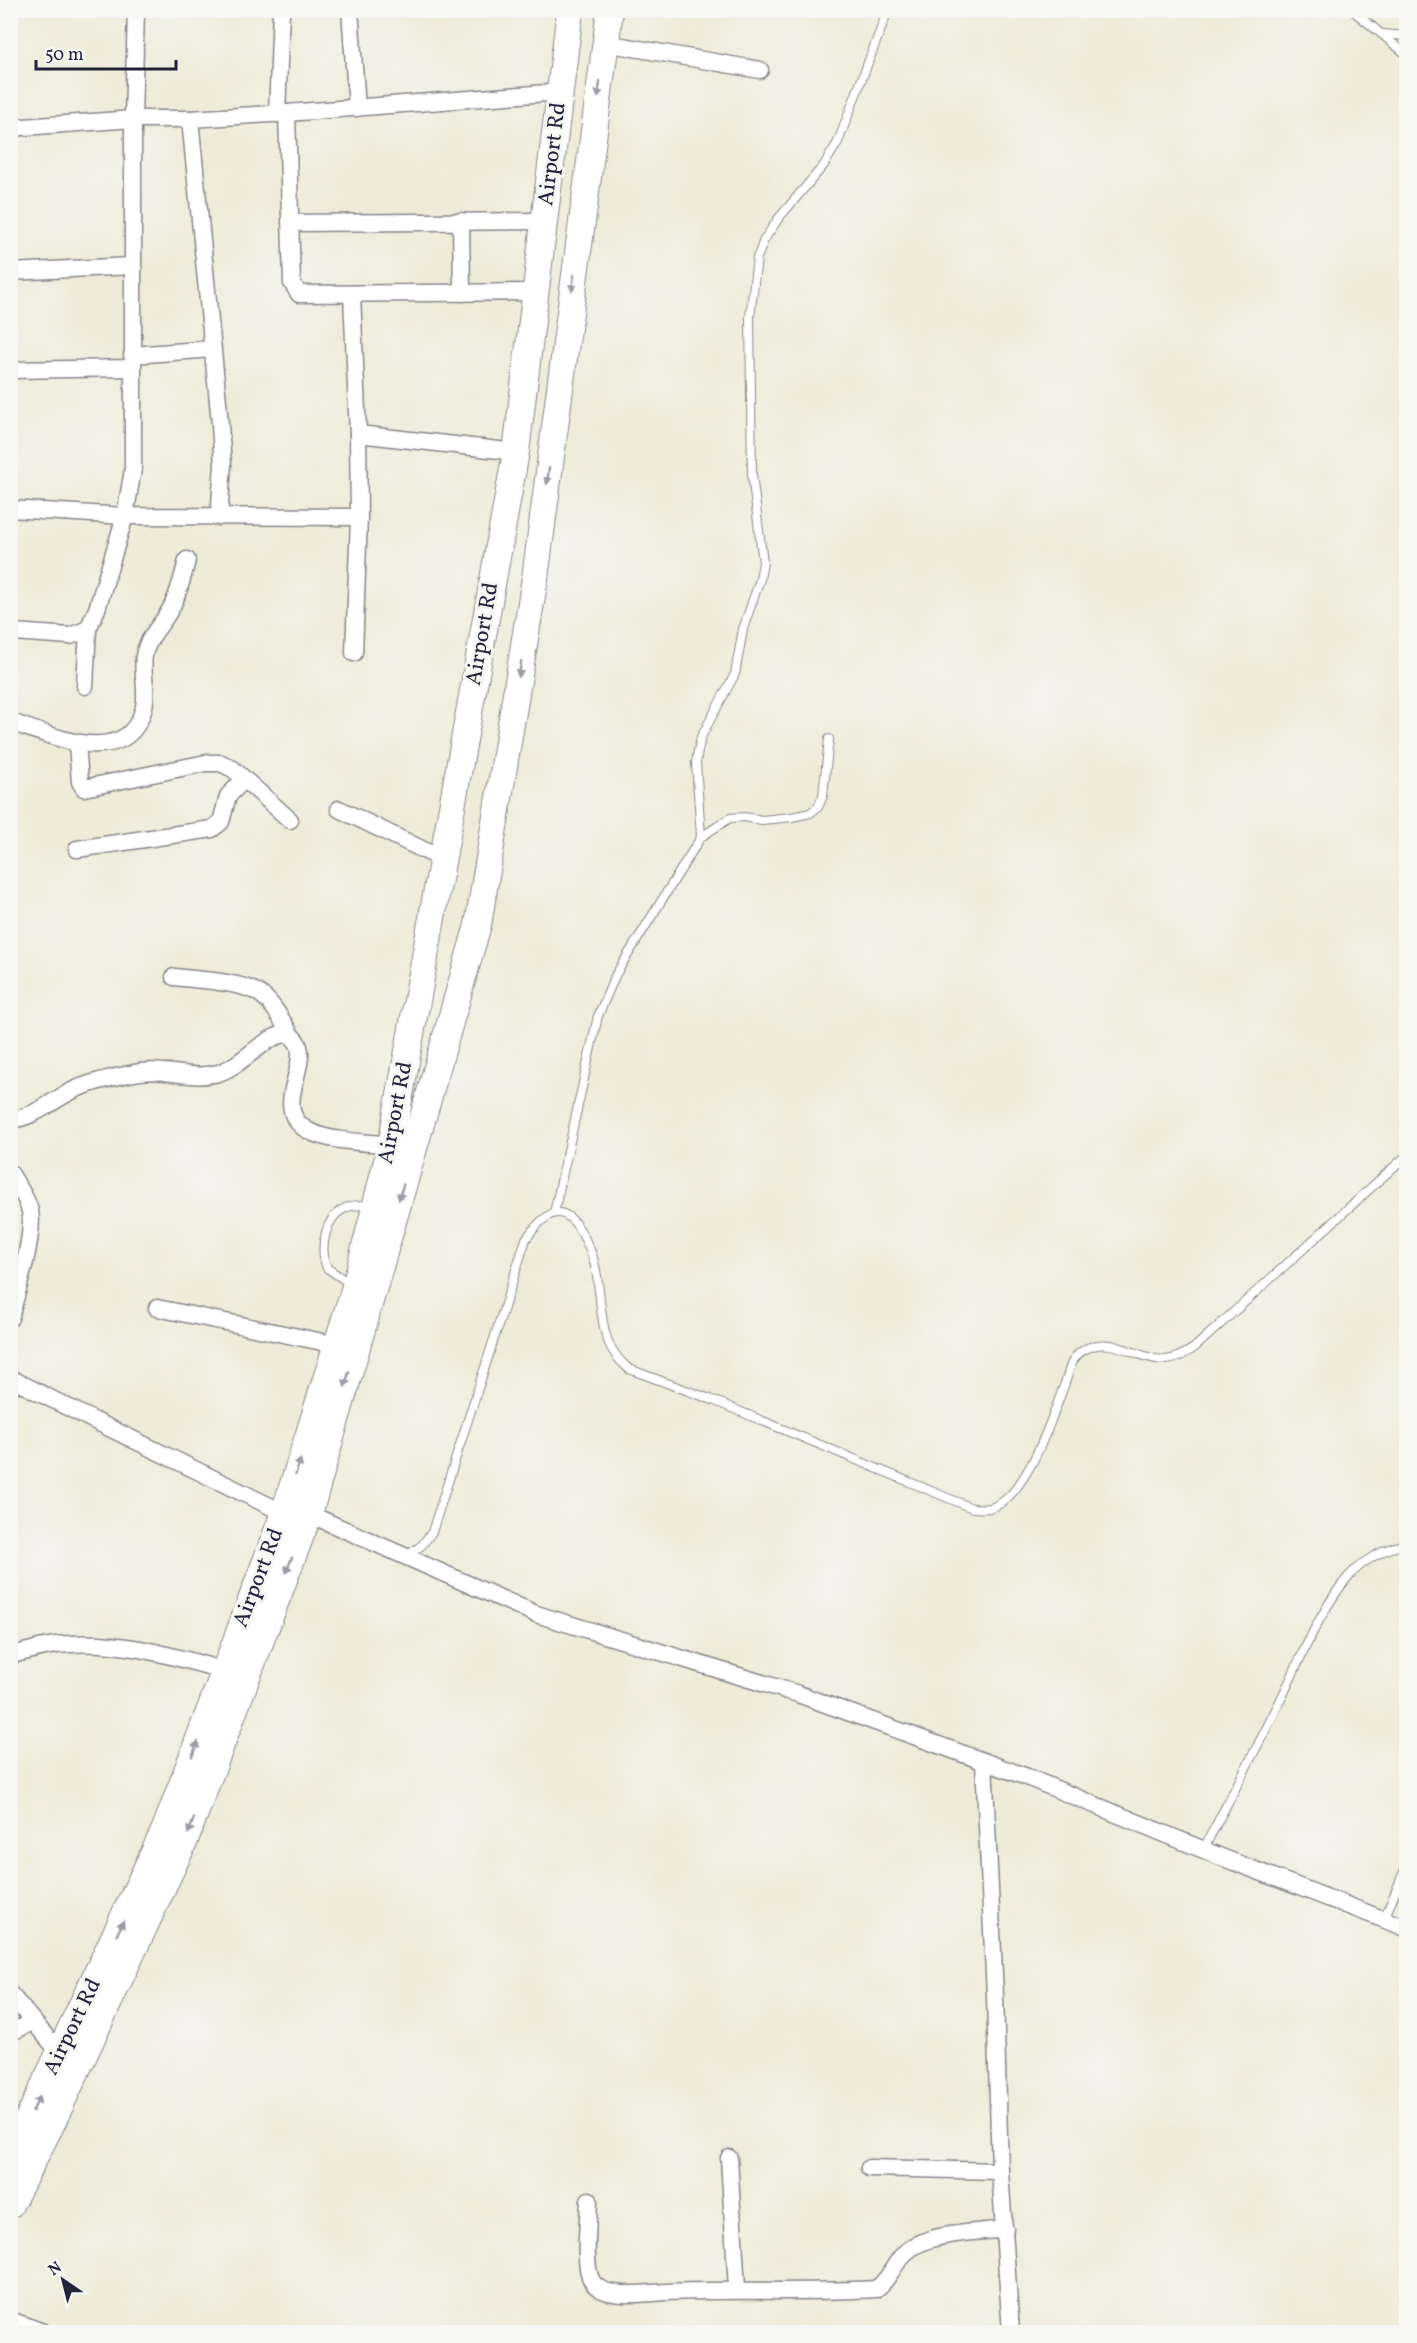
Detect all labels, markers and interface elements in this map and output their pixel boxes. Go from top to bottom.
scale bar [36,33,176,71]
text: 50 m [45,43,84,68]
one-way arrow [595,80,604,99]
street label: Airport Rd [531,100,575,208]
one-way arrow [569,273,578,292]
one-way arrow [543,466,553,485]
street label: Airport Rd [459,580,507,688]
one-way arrow [515,659,524,678]
street label: Airport Rd [371,1059,421,1167]
one-way arrow [396,1183,405,1201]
one-way arrow [342,1370,351,1388]
one-way arrow [294,1458,304,1476]
street label: Airport Rd [226,1524,292,1632]
one-way arrow [284,1556,294,1574]
one-way arrow [191,1739,201,1757]
one-way arrow [185,1817,195,1835]
one-way arrow [115,1920,124,1937]
street label: Airport Rd [36,1973,110,2081]
one-way arrow [31,2096,40,2113]
north arrow [33,2250,93,2310]
text: N [44,2257,67,2282]

